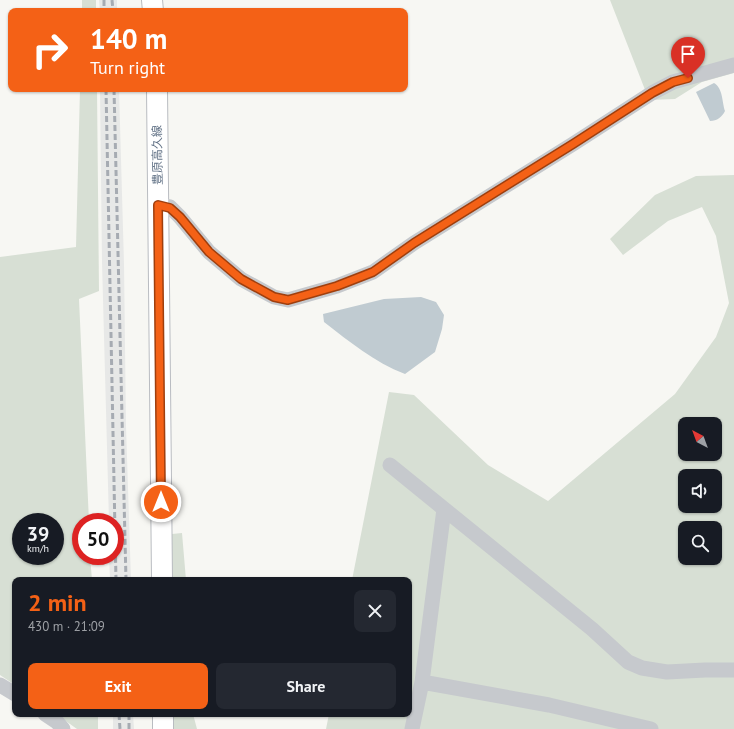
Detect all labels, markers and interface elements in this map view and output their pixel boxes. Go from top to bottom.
text: 140 m [90,20,167,57]
icon: right [24,24,76,76]
pin [671,37,705,78]
icon: arrive [677,43,699,65]
text: Turn right [90,56,165,79]
street label: 豊原高久線 [149,125,165,185]
north arrow [678,417,722,461]
map controls [678,417,722,565]
button: sound [678,469,722,513]
position arrow [140,481,182,523]
speed limit sign: 50 [72,513,124,565]
text: 39 [27,521,49,547]
button: search [678,521,722,565]
text: km/h [27,542,49,555]
text: 2 min [28,587,87,618]
button: close [354,590,396,632]
text: 430 m · 21:09 [28,618,105,635]
button: Exit [28,663,208,709]
button: Share [216,663,396,709]

